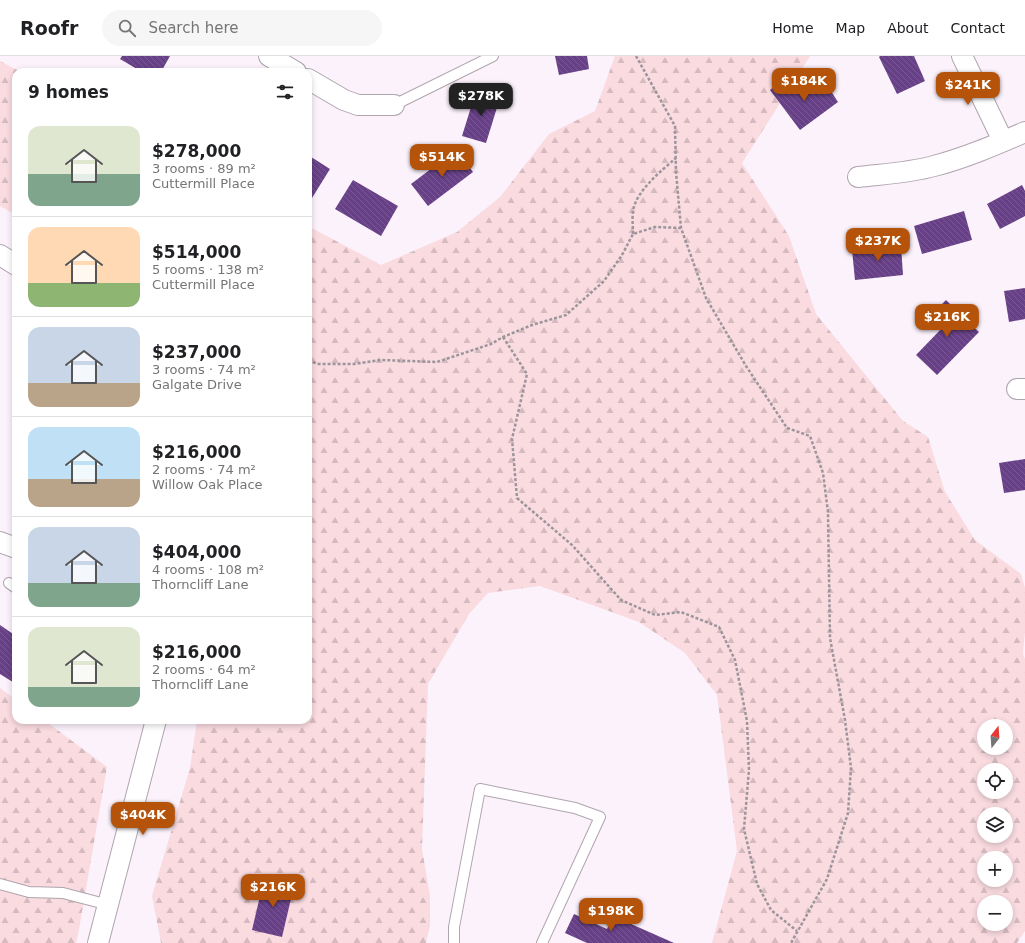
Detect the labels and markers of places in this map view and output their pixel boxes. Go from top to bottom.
pin: $184K [776,68,832,102]
pin: $241K [940,72,996,106]
pin: $278K [453,83,509,117]
pin: $514K [414,144,470,178]
pin: $237K [850,228,906,262]
pin: $216K [919,304,975,338]
pin: $404K [115,802,171,836]
pin: $216K [245,874,301,908]
pin: $198K [583,898,639,932]

